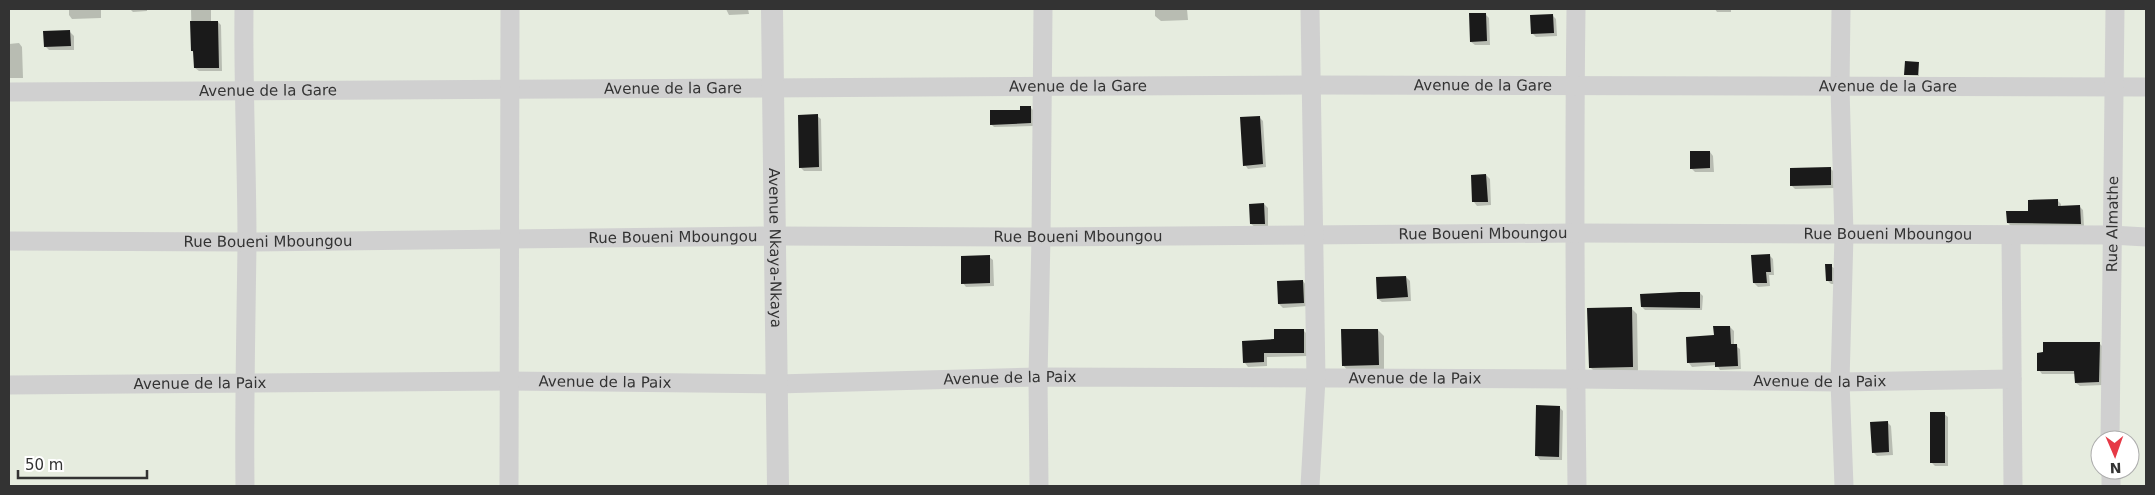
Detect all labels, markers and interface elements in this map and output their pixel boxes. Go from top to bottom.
street label: Avenue de la Gare [1414,76,1552,95]
street label: Avenue de la Gare [1009,77,1147,96]
street label: Avenue de la Gare [1819,77,1957,96]
street label: Avenue de la Gare [604,79,742,98]
street label: Avenue de la Gare [199,81,337,100]
street label: Avenue Nkaya-Nkaya [765,168,785,328]
street label: Rue Almathe [2103,176,2122,272]
street label: Rue Boueni Mboungou [1398,224,1567,243]
street label: Rue Boueni Mboungou [1803,225,1972,243]
street label: Rue Boueni Mboungou [588,227,758,247]
street label: Rue Boueni Mboungou [993,227,1162,246]
street label: Rue Boueni Mboungou [183,232,353,251]
street label: Avenue de la Paix [943,368,1076,389]
street label: Avenue de la Paix [1348,369,1481,388]
street label: Avenue de la Paix [538,372,672,392]
street label: Avenue de la Paix [1753,372,1887,391]
street label: Avenue de la Paix [133,374,267,393]
north arrow [2090,430,2140,480]
scale bar [18,448,146,480]
text: 50 m [25,456,63,474]
text: N [2109,460,2122,476]

